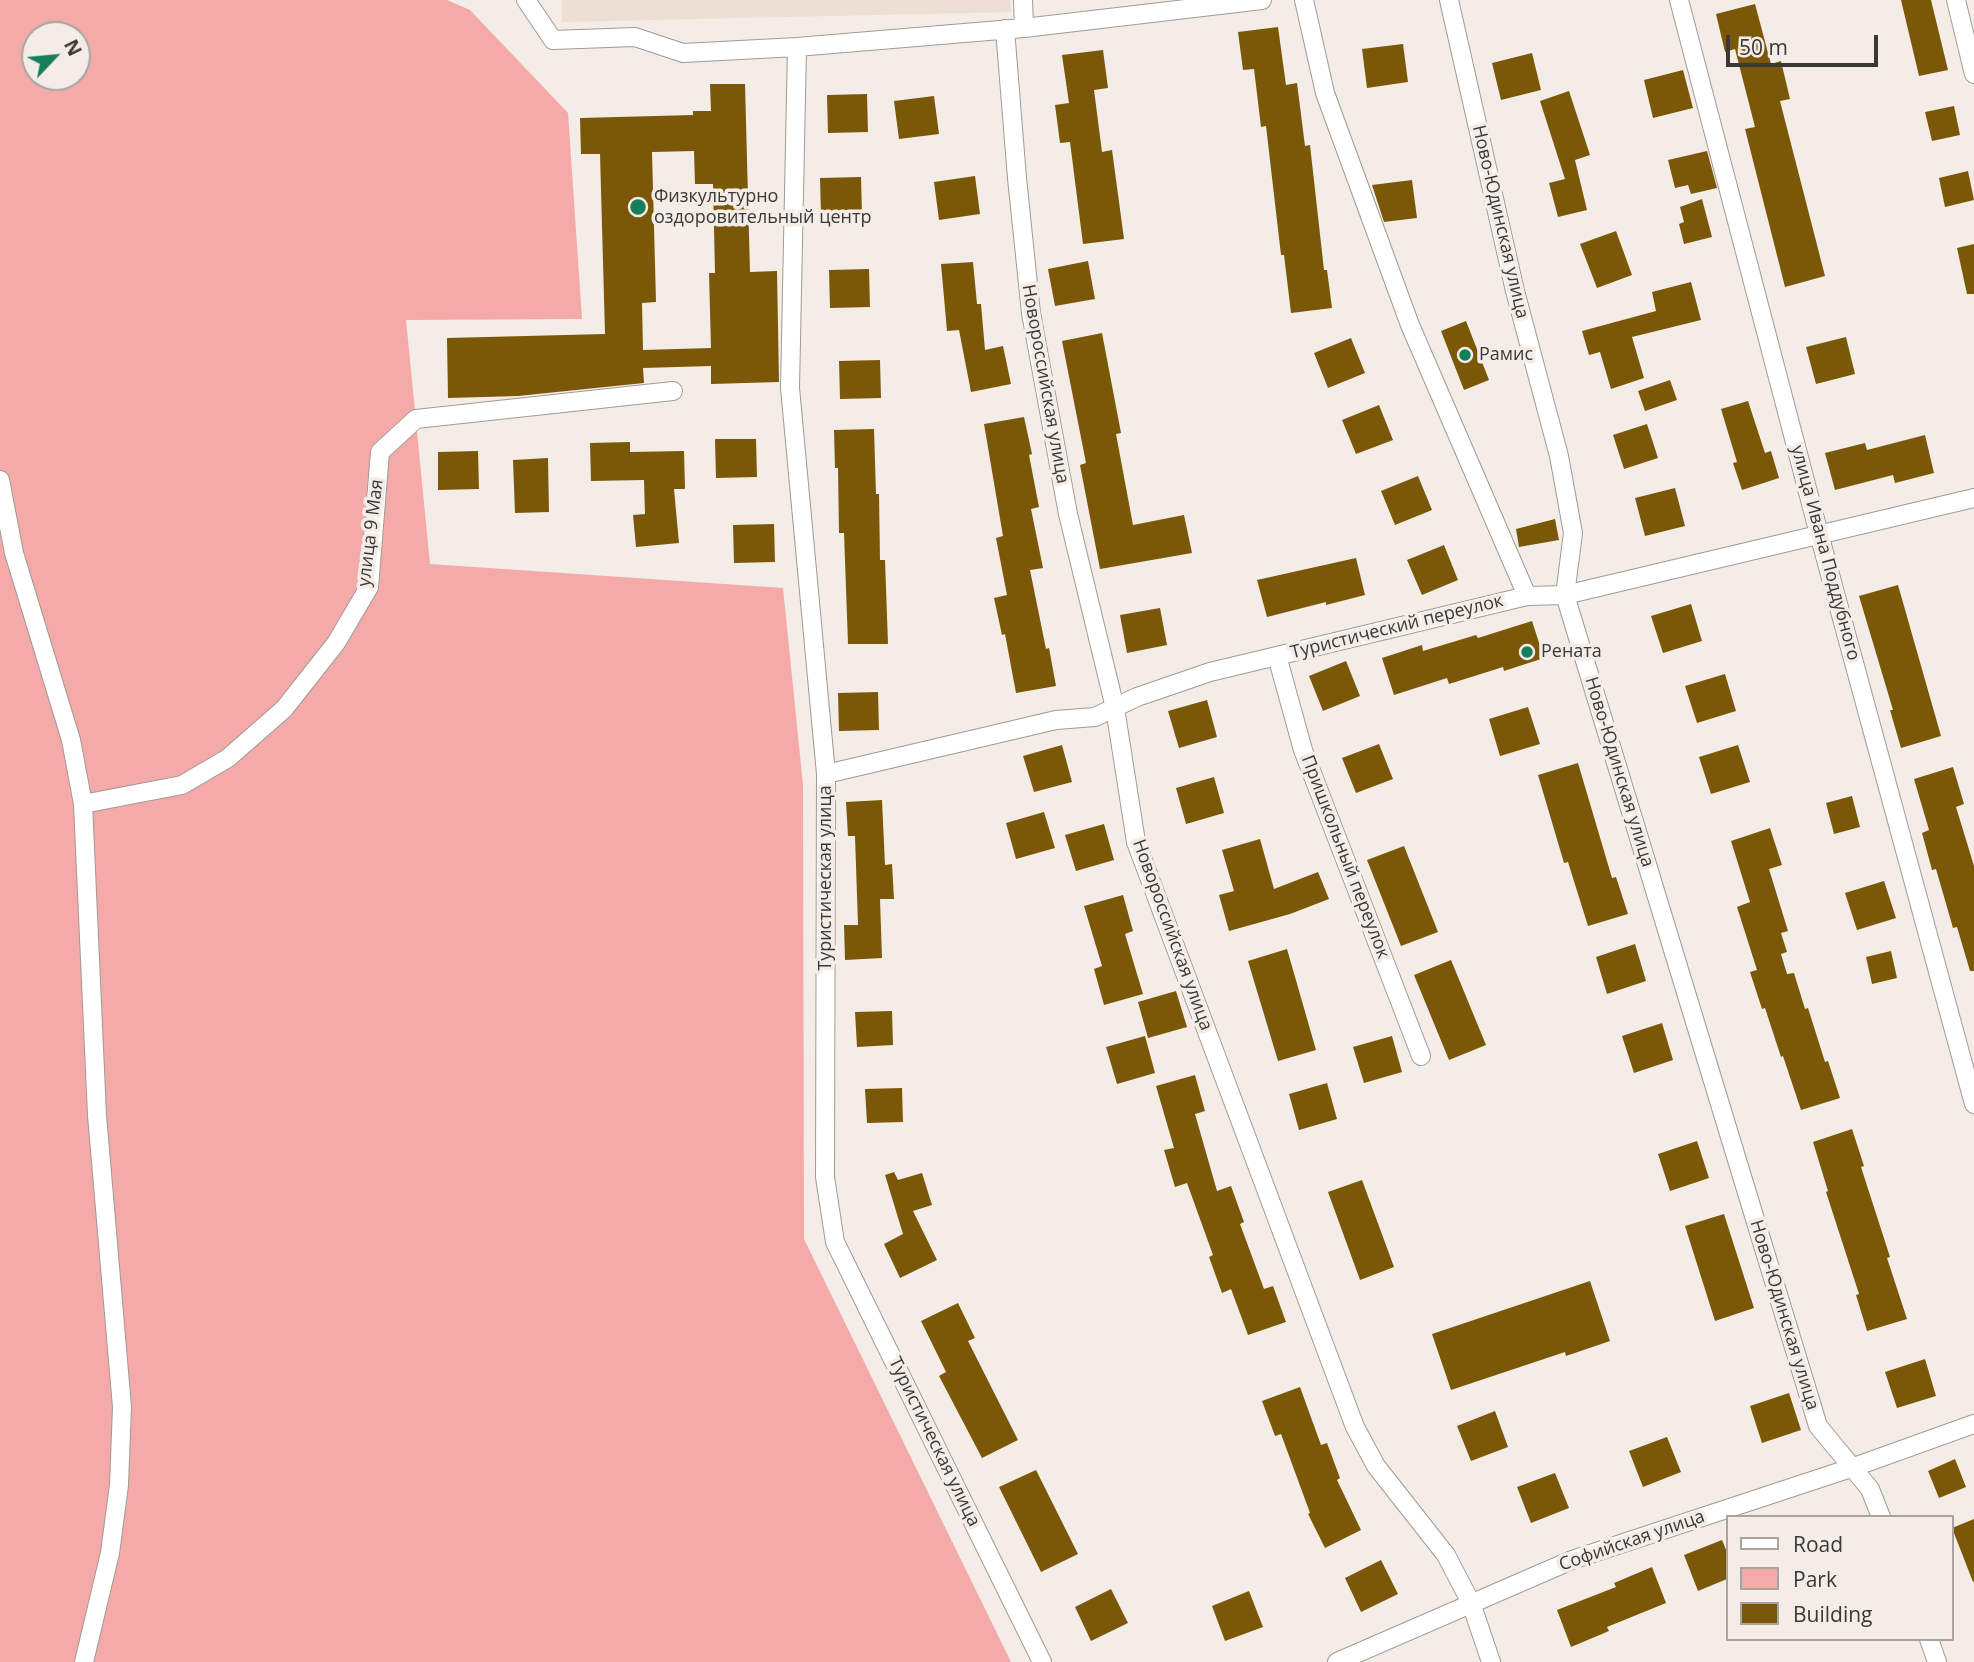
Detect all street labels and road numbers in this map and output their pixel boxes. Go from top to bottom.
street label: Ново-Юдинская улица [1467,123,1533,321]
street label: Новороссийская улица [1017,283,1073,485]
street label: улица Ивана Поддубного [1786,443,1864,663]
street label: улица 9 Мая [354,478,388,588]
street label: Туристический переулок [1288,590,1506,664]
street label: Ново-Юдинская улица [1580,674,1658,870]
street label: Пришкольный переулок [1296,752,1394,962]
street label: Туристическая улица [815,785,837,971]
street label: Новороссийская улица [1127,836,1217,1034]
street label: Ново-Юдинская улица [1745,1217,1823,1413]
street label: Туристическая улица [884,1354,984,1530]
street label: Софийская улица [1556,1506,1708,1576]

